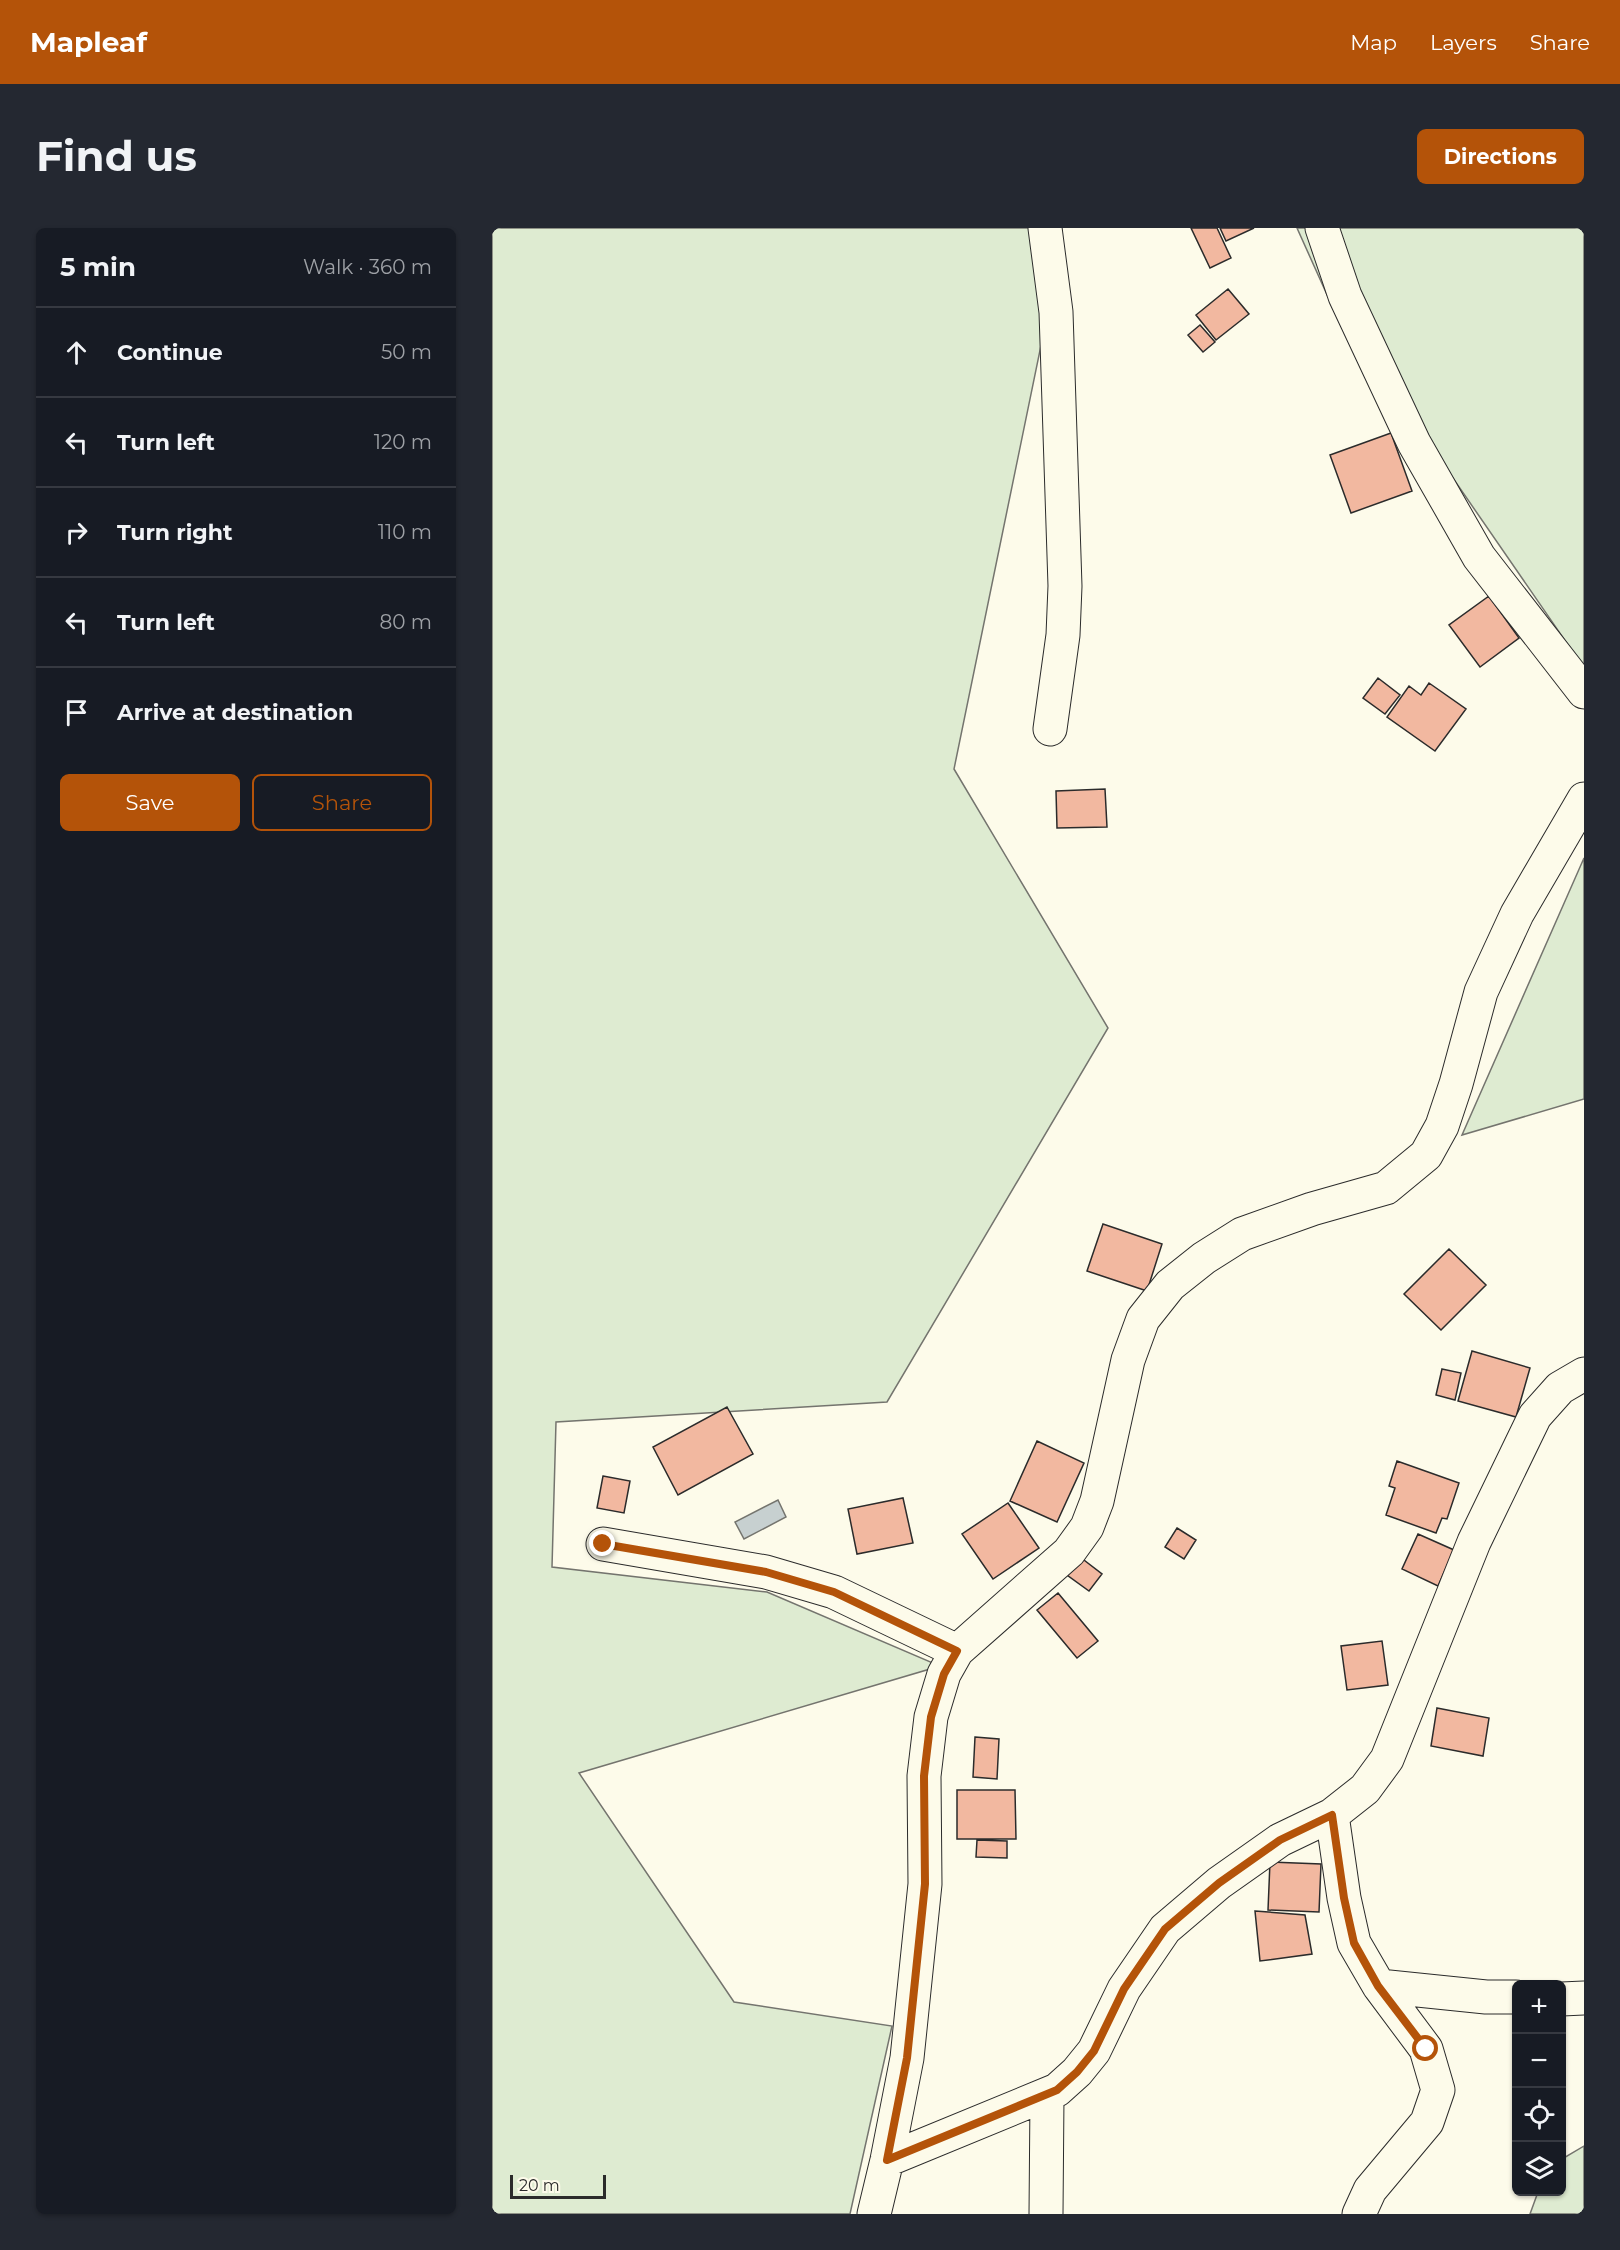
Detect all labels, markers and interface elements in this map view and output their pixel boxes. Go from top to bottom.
text: Mapleaf [30,25,147,59]
text: Map [1350,30,1397,55]
text: Layers [1430,30,1497,55]
text: Share [1530,30,1590,55]
button: Directions [1417,129,1584,184]
text: Find us [36,130,197,182]
text: 5 min [60,251,136,283]
text: Walk · 360 m [303,255,432,279]
icon: ahead [60,336,93,369]
text: Continue [117,339,223,366]
text: 50 m [381,340,432,364]
icon: left [60,426,93,459]
text: Turn left [117,429,215,456]
text: 120 m [374,430,432,454]
icon: right [60,516,93,549]
text: Turn right [117,519,232,546]
text: 110 m [378,520,432,544]
icon: left [60,606,93,639]
text: Turn left [117,609,215,636]
text: 80 m [380,610,432,634]
icon: arrive [60,696,93,729]
text: Arrive at destination [117,699,353,726]
button: Save [60,774,240,831]
button: Share [252,774,432,831]
route end [589,1530,615,1556]
map controls [1512,1980,1566,2196]
button: + [1512,1980,1566,2034]
button: − [1512,2034,1566,2088]
route start [1412,2035,1438,2061]
button: locate [1512,2088,1566,2142]
button: layers [1512,2142,1566,2196]
scale bar [510,2172,606,2200]
text: 20 m [519,2176,560,2195]

